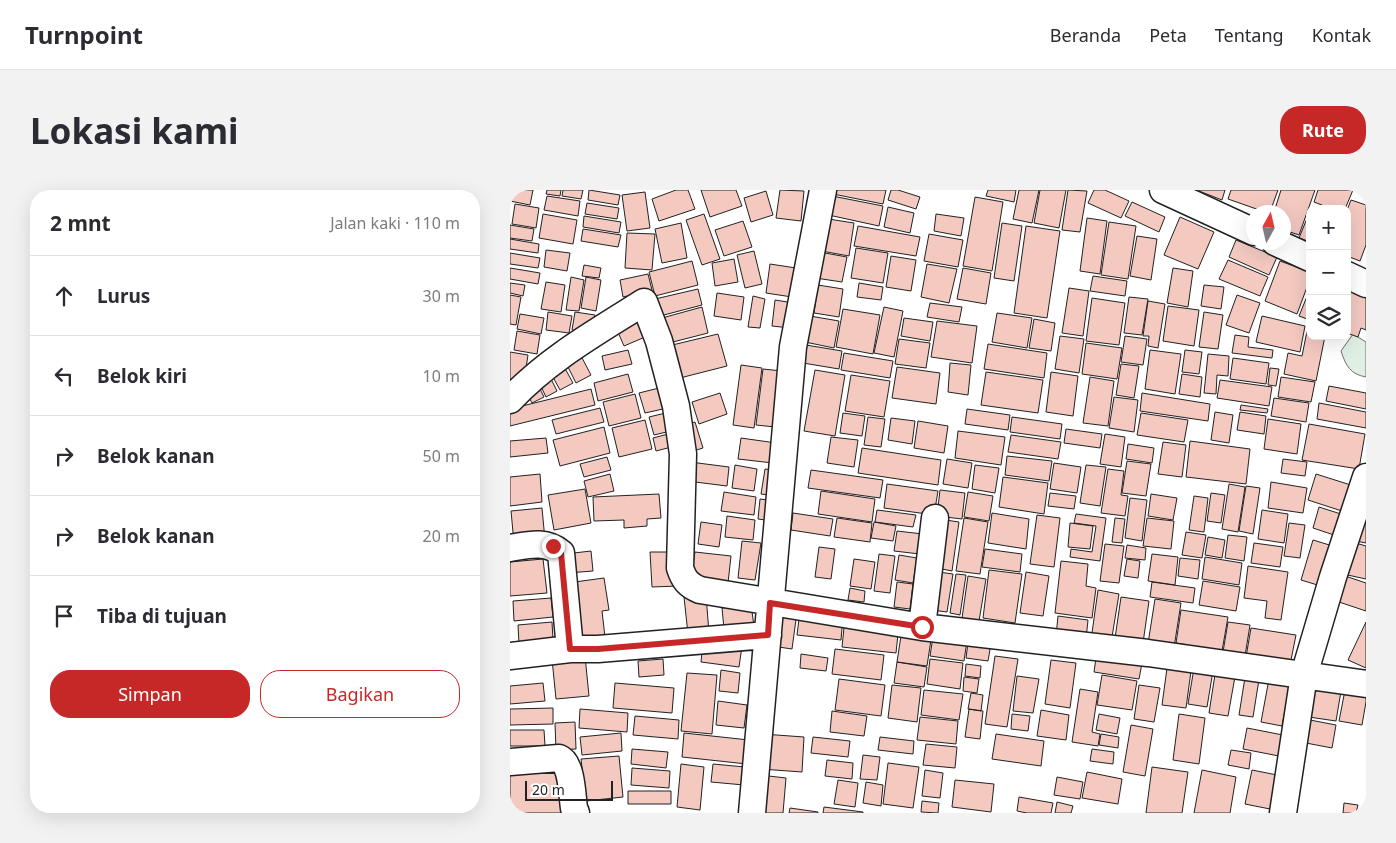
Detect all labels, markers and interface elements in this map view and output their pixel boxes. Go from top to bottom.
text: Turnpoint [25,18,143,51]
text: Beranda [1050,23,1121,47]
text: Peta [1149,23,1187,47]
text: Tentang [1215,23,1284,47]
text: Kontak [1312,23,1371,47]
button: Rute [1280,106,1366,154]
text: Lokasi kami [30,107,239,154]
north arrow [1246,205,1291,250]
map controls [1306,205,1351,340]
button: + [1306,205,1351,250]
text: 2 mnt [50,209,111,237]
text: Jalan kaki · 110 m [330,212,460,234]
button: − [1306,250,1351,295]
icon: ahead [50,282,78,310]
text: Lurus [97,283,150,309]
text: 30 m [423,285,460,307]
button: layers [1306,295,1351,340]
icon: left [50,362,78,390]
text: Belok kiri [97,363,187,389]
text: 10 m [423,365,460,387]
icon: right [50,442,78,470]
text: Belok kanan [97,443,214,469]
text: 50 m [423,445,460,467]
icon: right [50,522,78,550]
text: Belok kanan [97,523,214,549]
text: 20 m [423,525,460,547]
route end [542,535,565,558]
icon: arrive [50,602,78,630]
text: Tiba di tujuan [97,603,227,629]
route start [911,616,934,639]
button: Simpan [50,670,250,718]
button: Bagikan [260,670,460,718]
scale bar [525,778,612,801]
text: 20 m [532,780,565,799]

